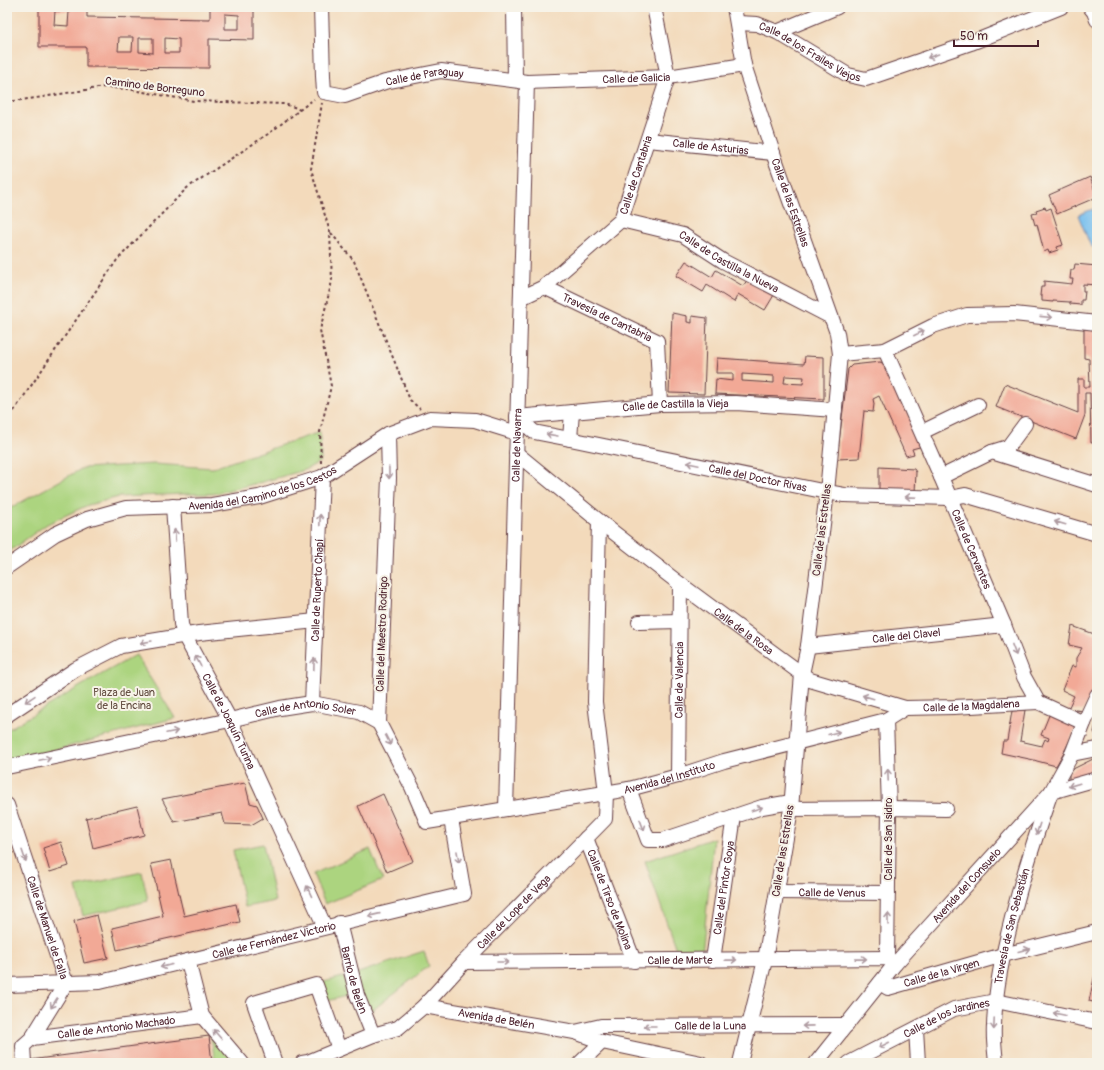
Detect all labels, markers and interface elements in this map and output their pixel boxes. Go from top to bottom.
street label: Calle de los Frailes Viejos [757,19,862,84]
scale bar [954,22,1038,48]
text: 50 m [960,29,988,44]
one-way arrow [927,53,940,60]
street label: Calle de Paraguay [384,64,465,88]
street label: Calle de Galicia [602,70,671,86]
street label: Camino de Borreguno [104,74,206,100]
street label: Calle de Cantabria [617,134,655,216]
street label: Calle de Asturias [672,136,749,157]
street label: Calle de las Estrellas [769,156,812,248]
street label: Calle de Castilla la Nueva [677,228,781,295]
street label: Travesía de Cantabria [560,290,654,344]
one-way arrow [1039,313,1052,321]
one-way arrow [913,329,925,336]
street label: Calle de Castilla la Vieja [622,397,729,414]
street label: Calle de Navarra [509,408,524,482]
one-way arrow [545,431,558,439]
one-way arrow [687,460,700,468]
street label: Calle del Doctor Rivas [708,461,808,494]
street label: Avenida del Camino de los Cestos [188,463,339,512]
one-way arrow [385,466,392,479]
street label: Calle de las Estrellas [810,483,834,577]
one-way arrow [905,493,918,501]
street label: Calle de Cervantes [949,507,994,591]
one-way arrow [316,514,324,527]
one-way arrow [1053,519,1066,526]
one-way arrow [171,529,179,542]
street label: Calle de Ruperto Chapí [308,538,326,642]
street label: Calle del Maestro Rodrigo [373,576,391,692]
street label: Calle de la Rosa [711,605,776,657]
street label: Calle del Clavel [872,625,941,646]
one-way arrow [140,638,153,646]
street label: Calle de Valencia [672,642,686,718]
one-way arrow [1011,644,1019,656]
one-way arrow [194,655,201,667]
one-way arrow [310,658,318,671]
street label: Calle de Joaquín Turina [199,671,258,771]
park label: Plaza de Juan de la Encina [93,686,155,712]
one-way arrow [862,693,875,700]
one-way arrow [25,695,36,703]
street label: Calle de Antonio Soler [254,696,357,720]
street label: Calle de la Magdalena [923,697,1020,714]
one-way arrow [165,728,178,736]
one-way arrow [827,728,840,736]
one-way arrow [385,734,392,746]
one-way arrow [38,755,51,763]
street label: Avenida del Instituto [623,758,717,796]
one-way arrow [884,769,892,782]
one-way arrow [1068,782,1081,790]
street label: Calle de San Isidro [882,797,895,881]
one-way arrow [750,804,762,812]
street label: Calle de las Estrellas [769,804,797,898]
one-way arrow [639,819,647,831]
one-way arrow [1034,823,1041,836]
street label: Calle del Pintor Goya [710,840,737,936]
street label: Avenida del Consuelo [929,845,1004,925]
street label: Calle de Tirso de Molina [585,847,635,951]
one-way arrow [21,849,28,862]
one-way arrow [454,850,462,863]
street label: Travesía de San Sebastián [992,866,1032,985]
street label: Calle de Lope de Vega [474,872,553,952]
street label: Calle de Manuel de Falla [24,874,71,981]
one-way arrow [305,886,312,898]
street label: Calle de Venus [799,886,866,899]
one-way arrow [368,912,381,919]
one-way arrow [884,913,892,926]
street label: Calle de Fernández Victorio [211,919,337,961]
street label: Barrio de Belén [339,945,370,1015]
one-way arrow [1017,946,1030,953]
street label: Calle de Marte [647,953,713,967]
one-way arrow [854,955,867,963]
one-way arrow [724,956,737,964]
street label: Calle de la Virgen [902,956,981,990]
one-way arrow [496,958,509,966]
one-way arrow [160,962,173,970]
street label: Calle de los Jardines [901,996,991,1040]
one-way arrow [49,997,57,1009]
street label: Avenida de Belén [457,1005,536,1031]
one-way arrow [1053,1010,1066,1018]
street label: Calle de Antonio Machado [57,1013,176,1041]
one-way arrow [991,1017,998,1030]
street label: Calle de la Luna [674,1019,746,1032]
one-way arrow [644,1022,657,1030]
one-way arrow [802,1022,815,1030]
one-way arrow [212,1028,221,1039]
one-way arrow [878,1042,890,1049]

